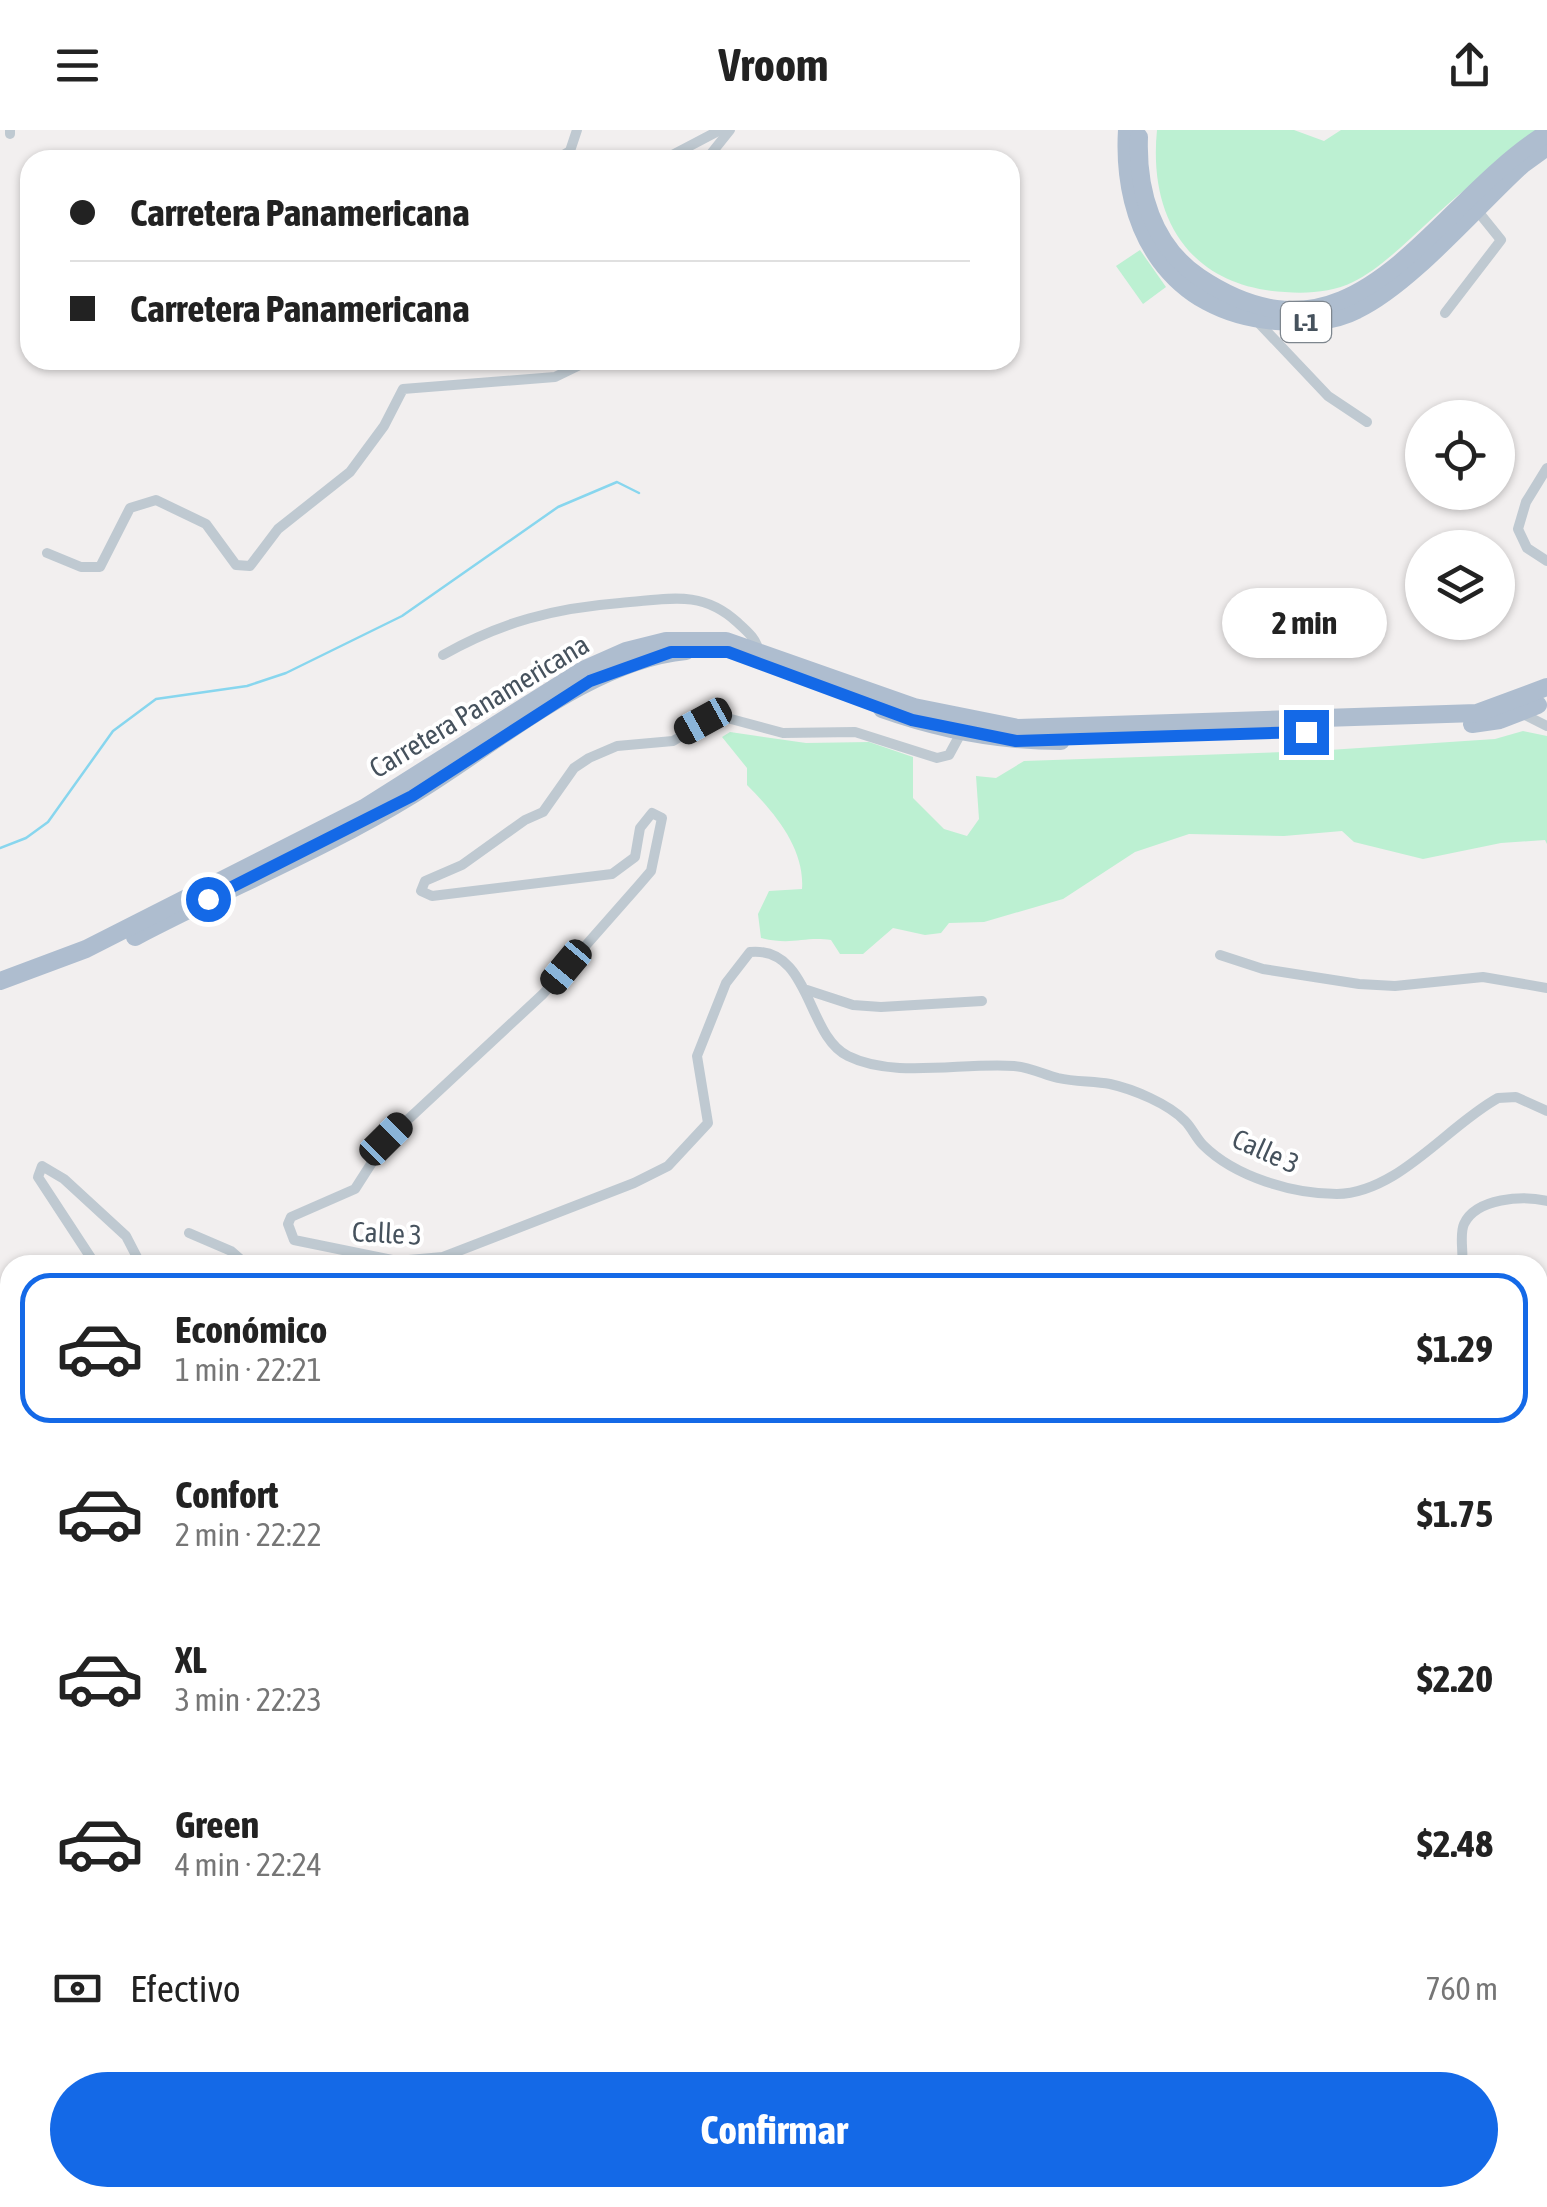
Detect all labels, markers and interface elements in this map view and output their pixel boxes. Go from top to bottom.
icon: menu [50,38,105,93]
icon: share [1442,38,1497,93]
text: Vroom [718,39,829,91]
text: Carretera Panamericana [130,191,470,234]
text: Carretera Panamericana [130,287,470,330]
road number: L-1 [1281,302,1331,342]
map controls [1405,400,1515,640]
button: locate [1405,400,1515,510]
button: layers [1405,530,1515,640]
callout: 2 min [1224,587,1388,657]
text: 2 min [1272,604,1337,641]
street label: Carretera Panamericana [364,628,594,784]
car [669,693,737,749]
route end [1284,710,1329,755]
route start [186,877,231,922]
car [535,934,597,1000]
car [354,1107,418,1171]
street label: Calle 3 [1228,1122,1304,1180]
street label: Calle 3 [351,1215,423,1251]
icon: car [55,1303,145,1393]
text: Económico [175,1308,327,1351]
text: $1.29 [1417,1327,1493,1370]
text: 1 min · 22:21 [175,1351,322,1388]
icon: car [55,1468,145,1558]
text: Confort [175,1473,279,1516]
text: $1.75 [1417,1492,1493,1535]
text: 2 min · 22:22 [175,1516,322,1553]
icon: car [55,1633,145,1723]
text: XL [175,1638,207,1681]
text: $2.20 [1417,1657,1493,1700]
text: 3 min · 22:23 [175,1681,322,1718]
icon: car [55,1798,145,1888]
text: Green [175,1803,259,1846]
text: $2.48 [1417,1822,1493,1865]
text: 4 min · 22:24 [175,1846,322,1883]
icon: cash [50,1961,105,2016]
text: Efectivo [130,1967,241,2010]
text: 760 m [1425,1970,1498,2007]
button: Confirmar [50,2072,1498,2187]

